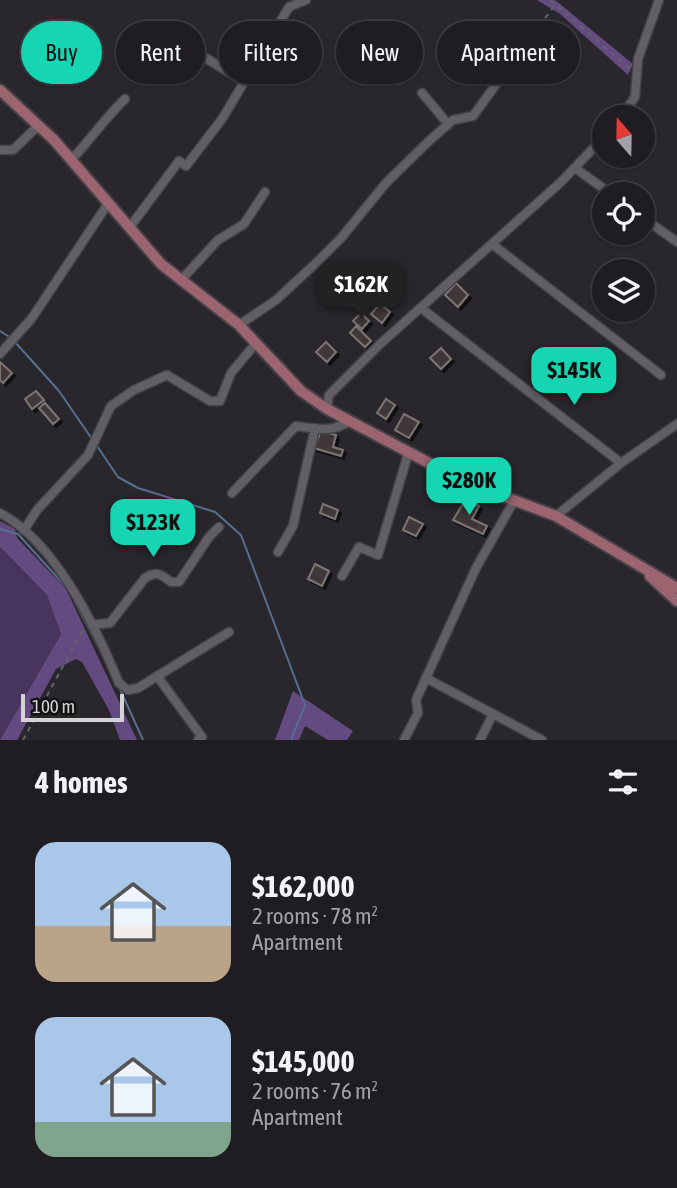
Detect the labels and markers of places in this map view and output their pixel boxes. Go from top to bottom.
pin: $162K [312,262,410,321]
pin: $145K [525,348,623,407]
pin: $280K [420,458,518,517]
pin: $123K [104,500,202,559]

